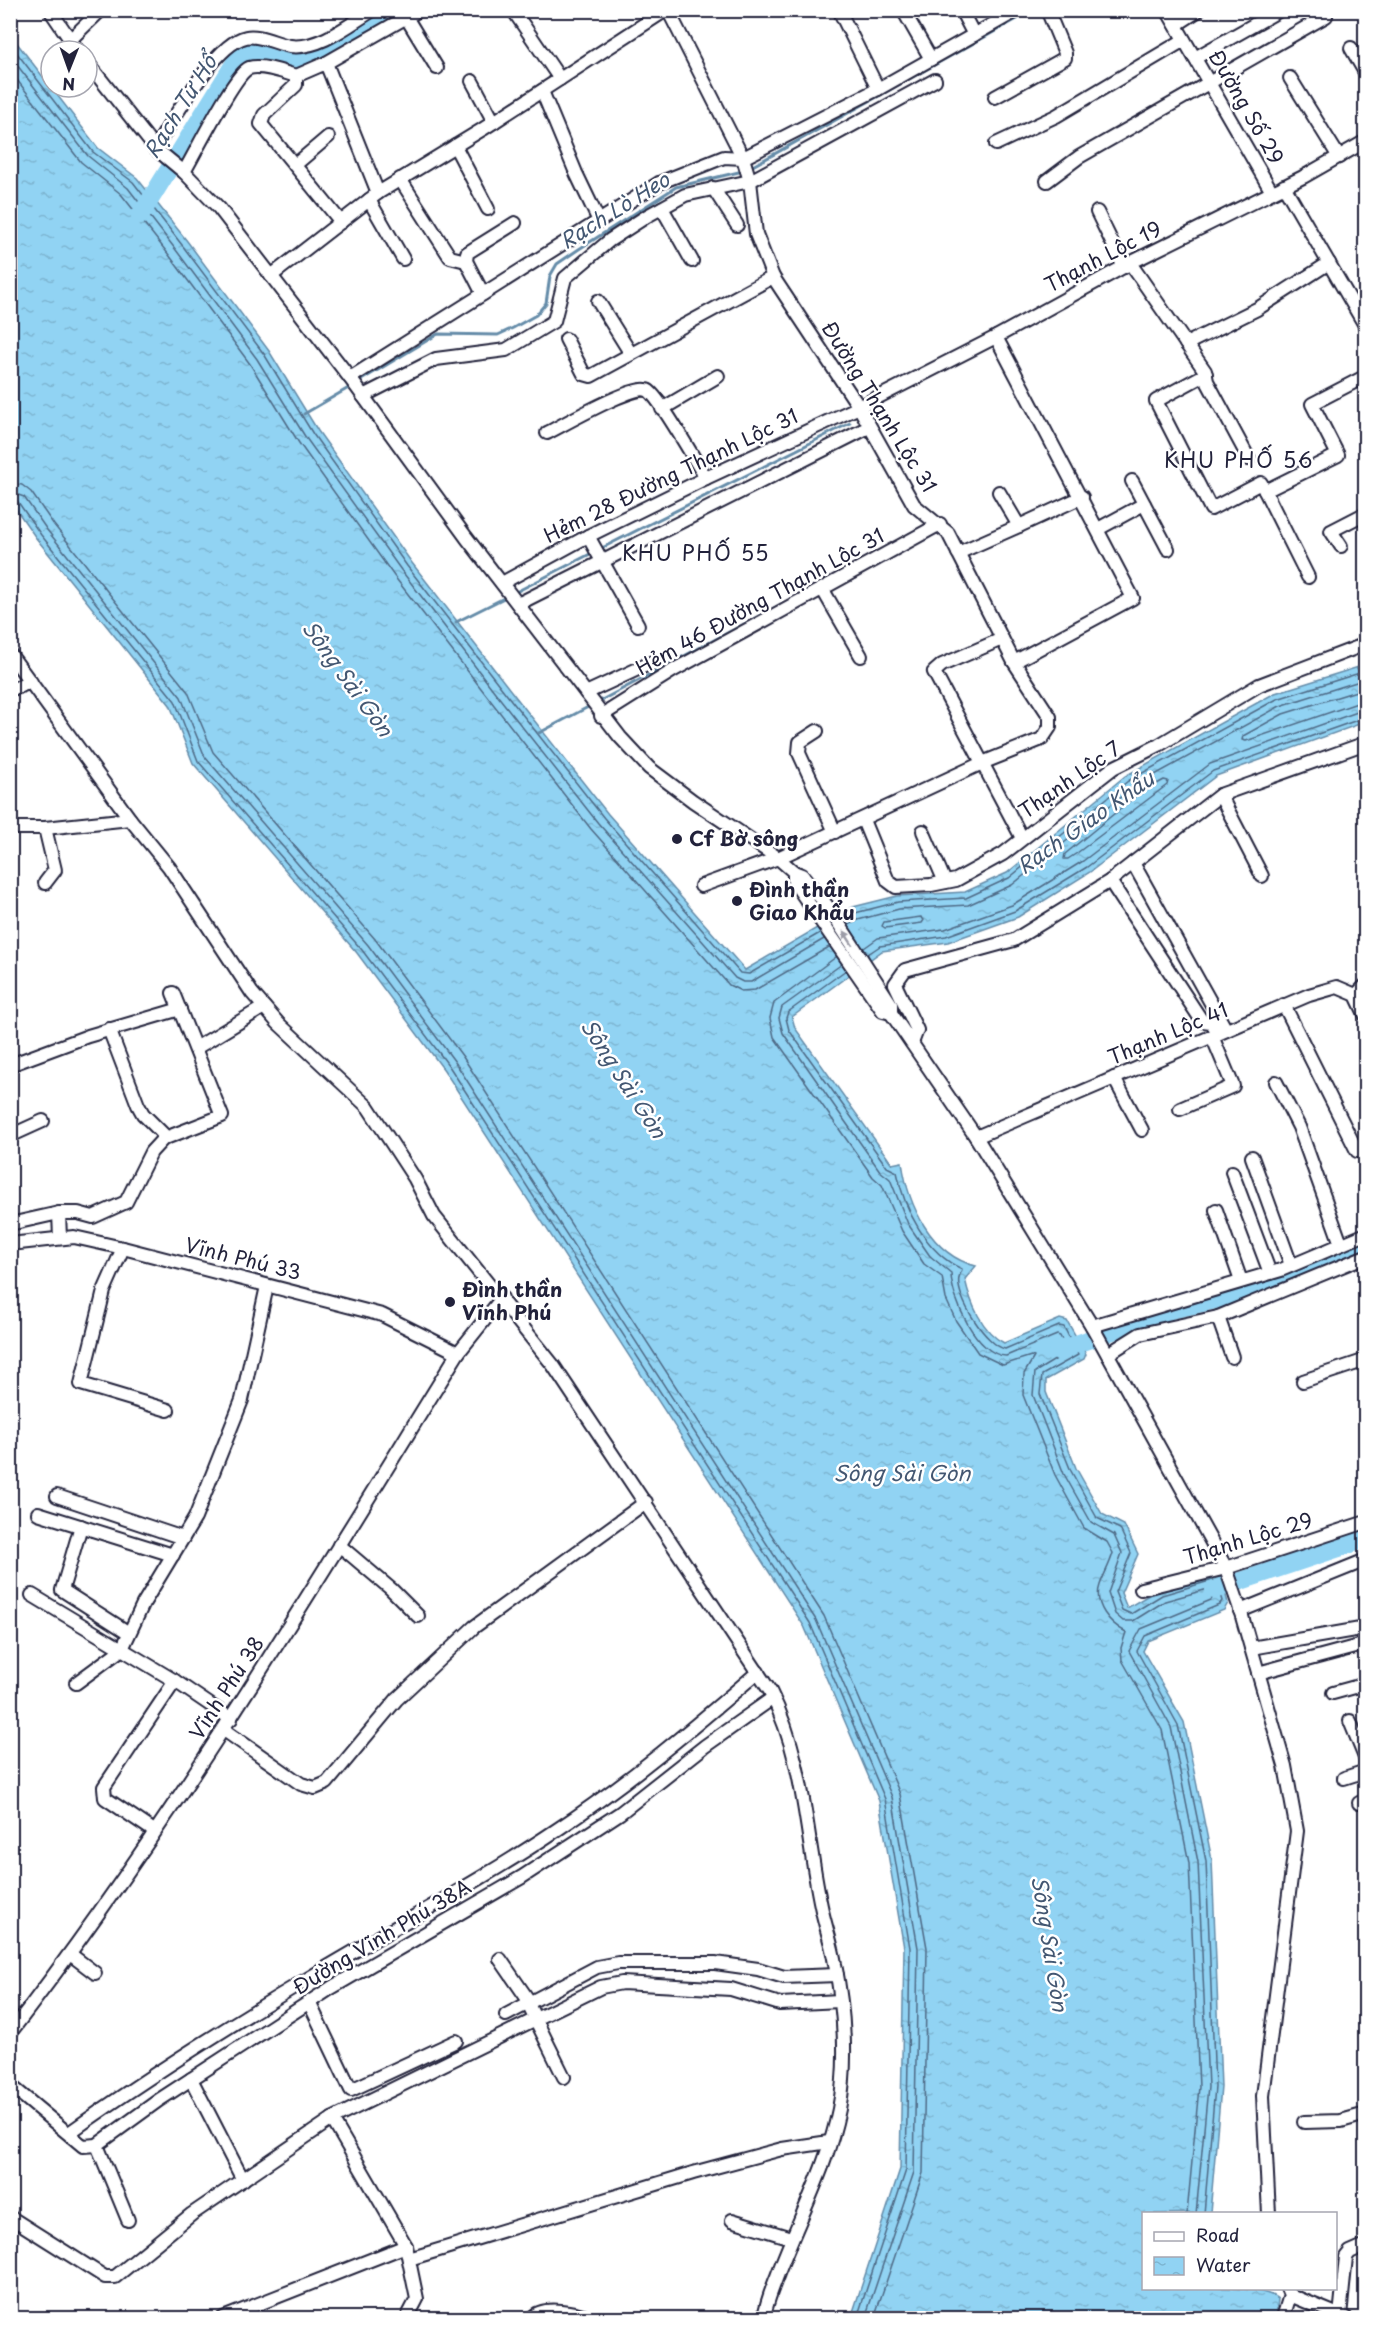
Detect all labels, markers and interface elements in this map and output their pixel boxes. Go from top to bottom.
north arrow [39,39,99,99]
water label: Rạch Tư Hổ [135,44,226,164]
street label: Đường Số 29 [1202,44,1292,169]
text: N [62,73,75,97]
water label: Rạch Lò Heo [553,162,676,256]
street label: Thạnh Lộc 19 [1039,213,1166,299]
street label: Đường Thạnh Lộc 31 [815,315,945,498]
street label: Hẻm 28 Đường Thạnh Lộc 31 [538,400,803,550]
district label: KHU PHỐ 56 [1164,443,1314,475]
street label: Hẻm 46 Đường Thạnh Lộc 31 [630,520,889,682]
district label: KHU PHỐ 55 [622,536,770,568]
water label: Sông Sài Gòn [295,613,402,743]
street label: Thạnh Lộc 7 [1012,733,1126,825]
water label: Rạch Giao Khẩu [1010,761,1161,881]
place label: Cf Bờ sông [689,823,799,853]
marker: Cf Bờ sông [670,832,684,846]
place label: Đình thần Giao Khẩu [749,874,855,927]
marker: Đình thần Giao Khẩu [730,894,744,908]
one-way arrow [843,930,854,946]
street label: Thạnh Lộc 41 [1103,994,1232,1072]
water label: Sông Sài Gòn [574,1012,676,1145]
street label: Vĩnh Phú 33 [182,1229,304,1287]
place label: Đình thần Vĩnh Phú [462,1274,562,1327]
marker: Đình thần Vĩnh Phú [443,1295,457,1309]
water label: Sông Sài Gòn [834,1456,971,1488]
street label: Thạnh Lộc 29 [1180,1504,1316,1572]
street label: Vĩnh Phú 38 [182,1630,271,1745]
street label: Đường Vĩnh Phú 38A [287,1871,476,2001]
water label: Sông Sài Gòn [1024,1874,1078,2015]
legend [1142,2212,1337,2290]
text: Road [1196,2221,1240,2248]
text: Water [1196,2251,1251,2278]

